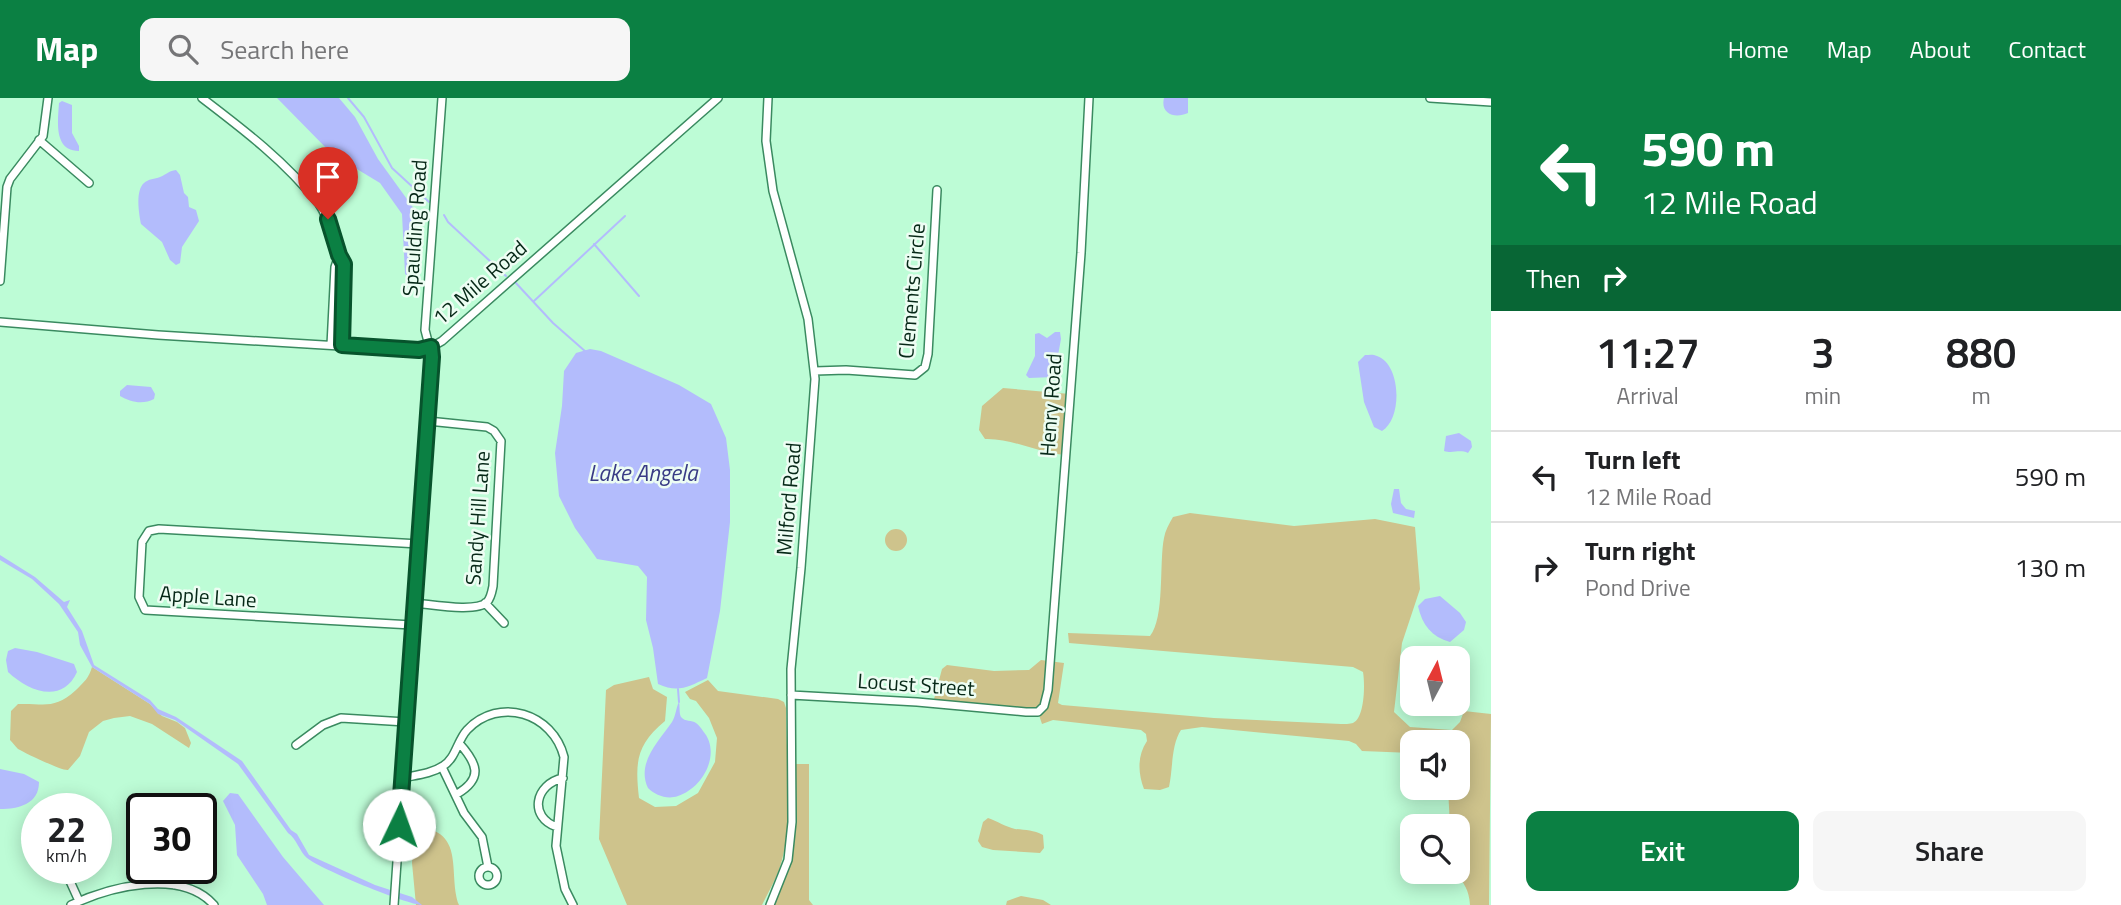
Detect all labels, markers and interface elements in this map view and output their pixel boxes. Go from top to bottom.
search box [140,18,630,81]
text: Map [35,24,98,74]
icon: search [164,30,202,68]
text: Search here [220,30,349,69]
text: Home [1728,31,1789,67]
text: Map [1827,31,1872,67]
text: About [1910,31,1970,67]
text: Contact [2008,31,2086,67]
text: 590 m [1641,110,1775,185]
icon: left [1526,126,1617,217]
pin [298,147,358,219]
icon: arrive [309,158,347,196]
street label: Spaulding Road [393,159,435,297]
text: 12 Mile Road [1641,178,1818,226]
street label: Clements Circle [889,222,933,360]
street label: 12 Mile Road [425,232,534,332]
text: Then [1526,259,1581,298]
icon: right [1595,259,1633,297]
text: 11:27 [1596,320,1700,384]
text: 3 [1811,320,1835,384]
text: 880 [1946,320,2016,384]
street label: Henry Road [1030,352,1070,458]
text: Arrival [1617,378,1679,413]
text: min [1804,378,1841,413]
text: m [1971,378,1991,413]
text: Turn left [1585,440,1680,479]
street label: Milford Road [767,441,809,557]
street label: Sandy Hill Lane [456,450,498,586]
water label: Lake Angela [589,455,699,490]
text: 590 m [2015,457,2086,496]
icon: left [1526,458,1564,496]
text: 12 Mile Road [1585,479,1712,514]
text: Turn right [1585,531,1696,570]
text: 130 m [2015,548,2086,587]
icon: right [1526,549,1564,587]
text: Pond Drive [1585,570,1691,605]
street label: Apple Lane [158,577,258,615]
north arrow [1400,646,1470,716]
map controls [1400,646,1470,884]
street label: Locust Street [856,664,976,704]
button: sound [1400,730,1470,800]
position arrow [362,788,436,862]
speed limit sign: 30 [126,793,217,884]
text: 22 [47,802,86,856]
button: Exit [1526,811,1799,891]
button: Share [1813,811,2086,891]
button: search [1400,814,1470,884]
text: km/h [46,842,87,869]

